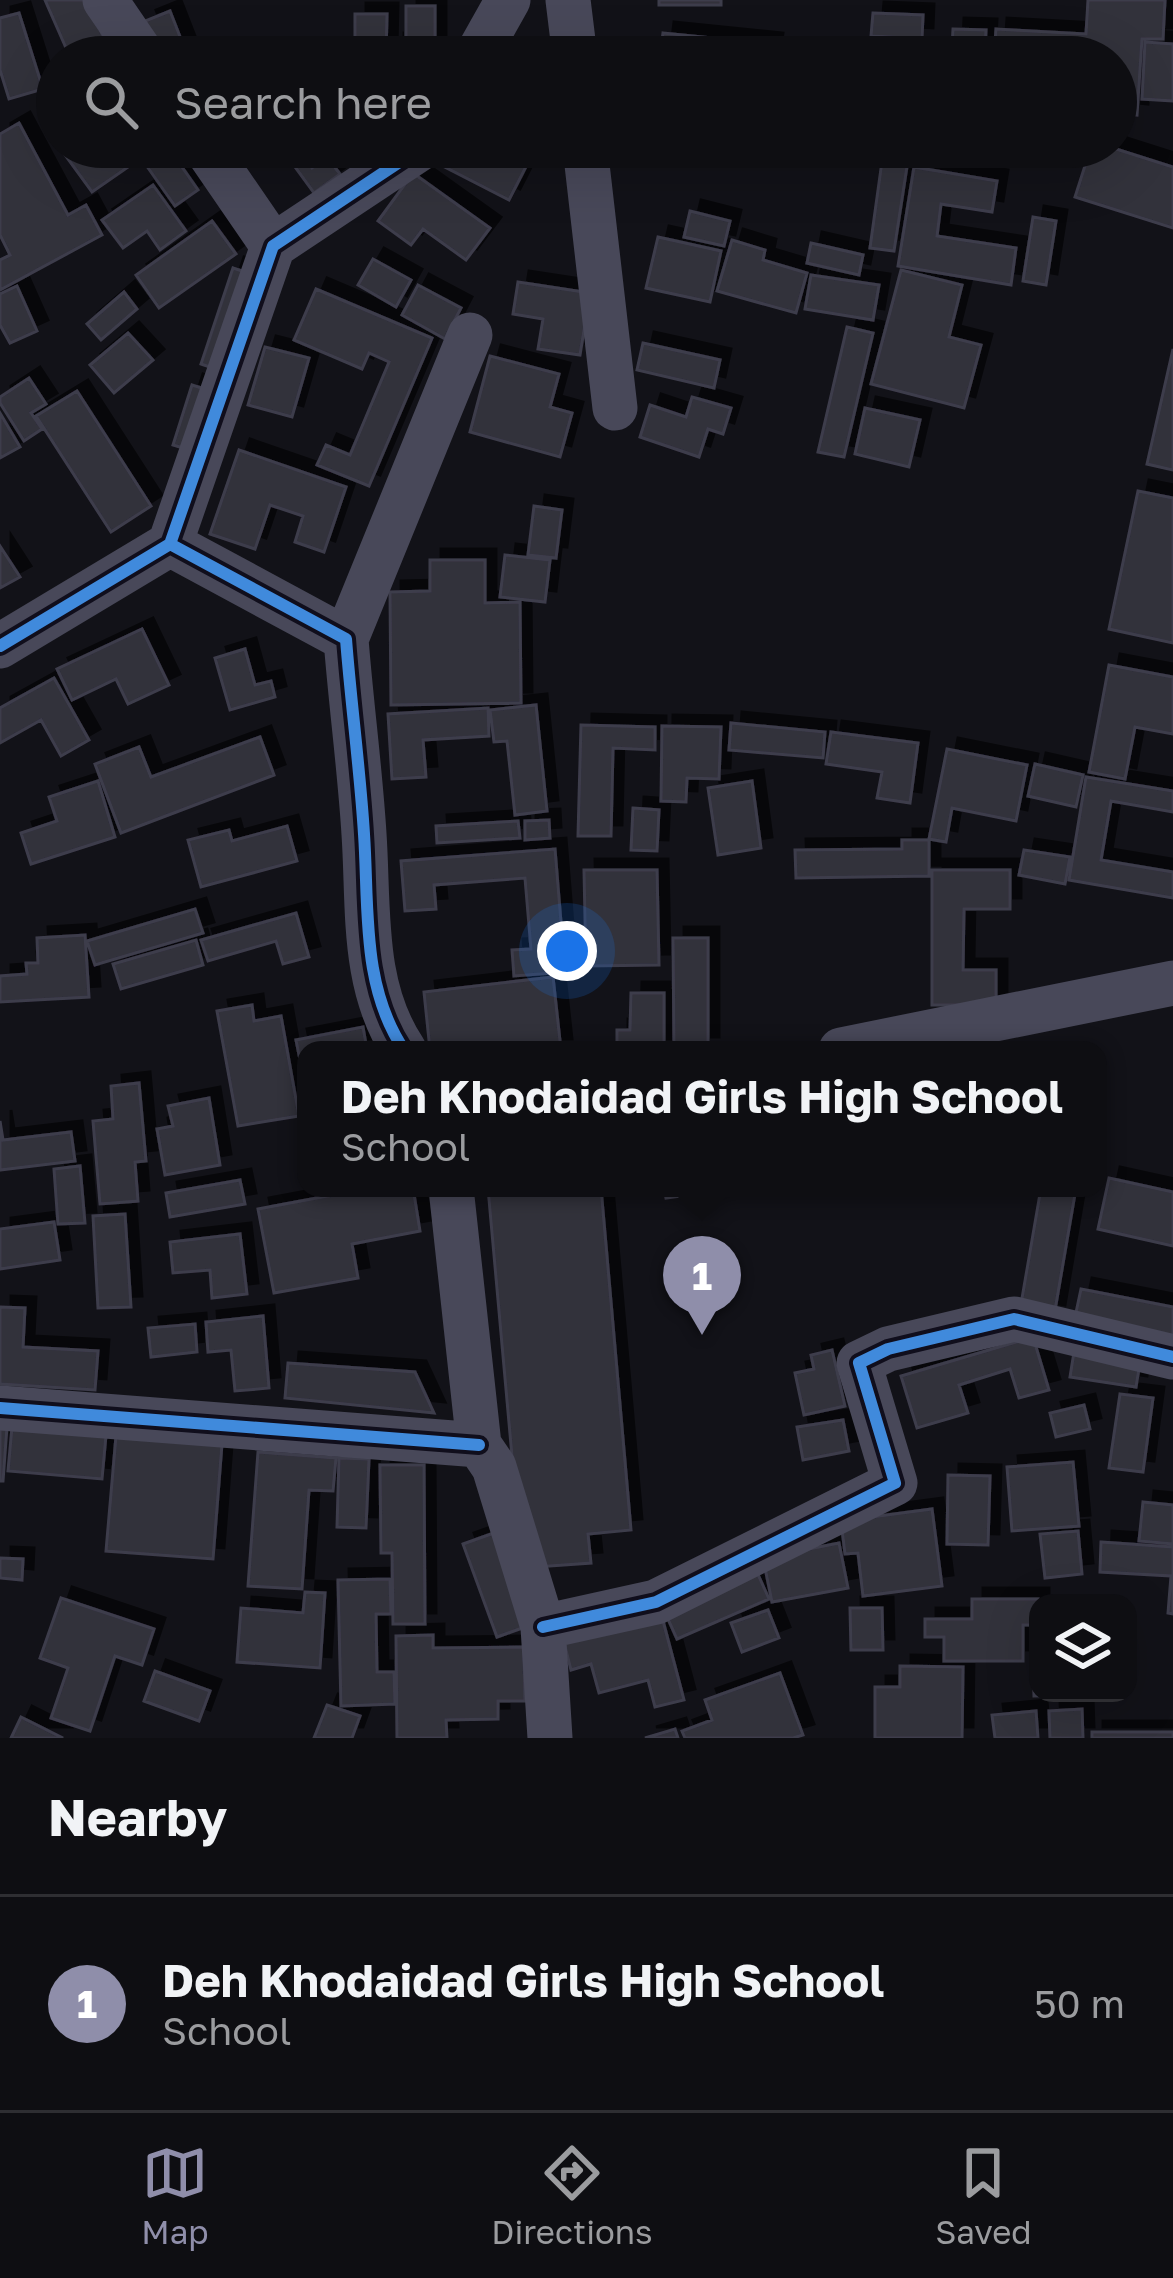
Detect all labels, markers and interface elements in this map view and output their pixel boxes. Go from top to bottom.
search box [36,36,1137,168]
icon: search [78,69,144,135]
text: Search here [174,75,432,129]
your location [537,921,597,981]
popup [297,1041,1107,1197]
text: Deh Khodaidad Girls High School [341,1069,1063,1123]
text: School [341,1123,470,1170]
pin: 1 [663,1236,741,1335]
map controls [1029,1594,1137,1702]
button: layers [1029,1594,1137,1702]
text: Nearby [48,1786,227,1847]
text: Deh Khodaidad Girls High School [162,1953,884,2007]
text: 1 [77,1980,97,2027]
text: 50 m [1034,1980,1125,2027]
text: School [162,2007,291,2054]
tab: Map [141,2140,209,2251]
tab: Directions [491,2140,653,2251]
tab: Saved [935,2140,1032,2251]

